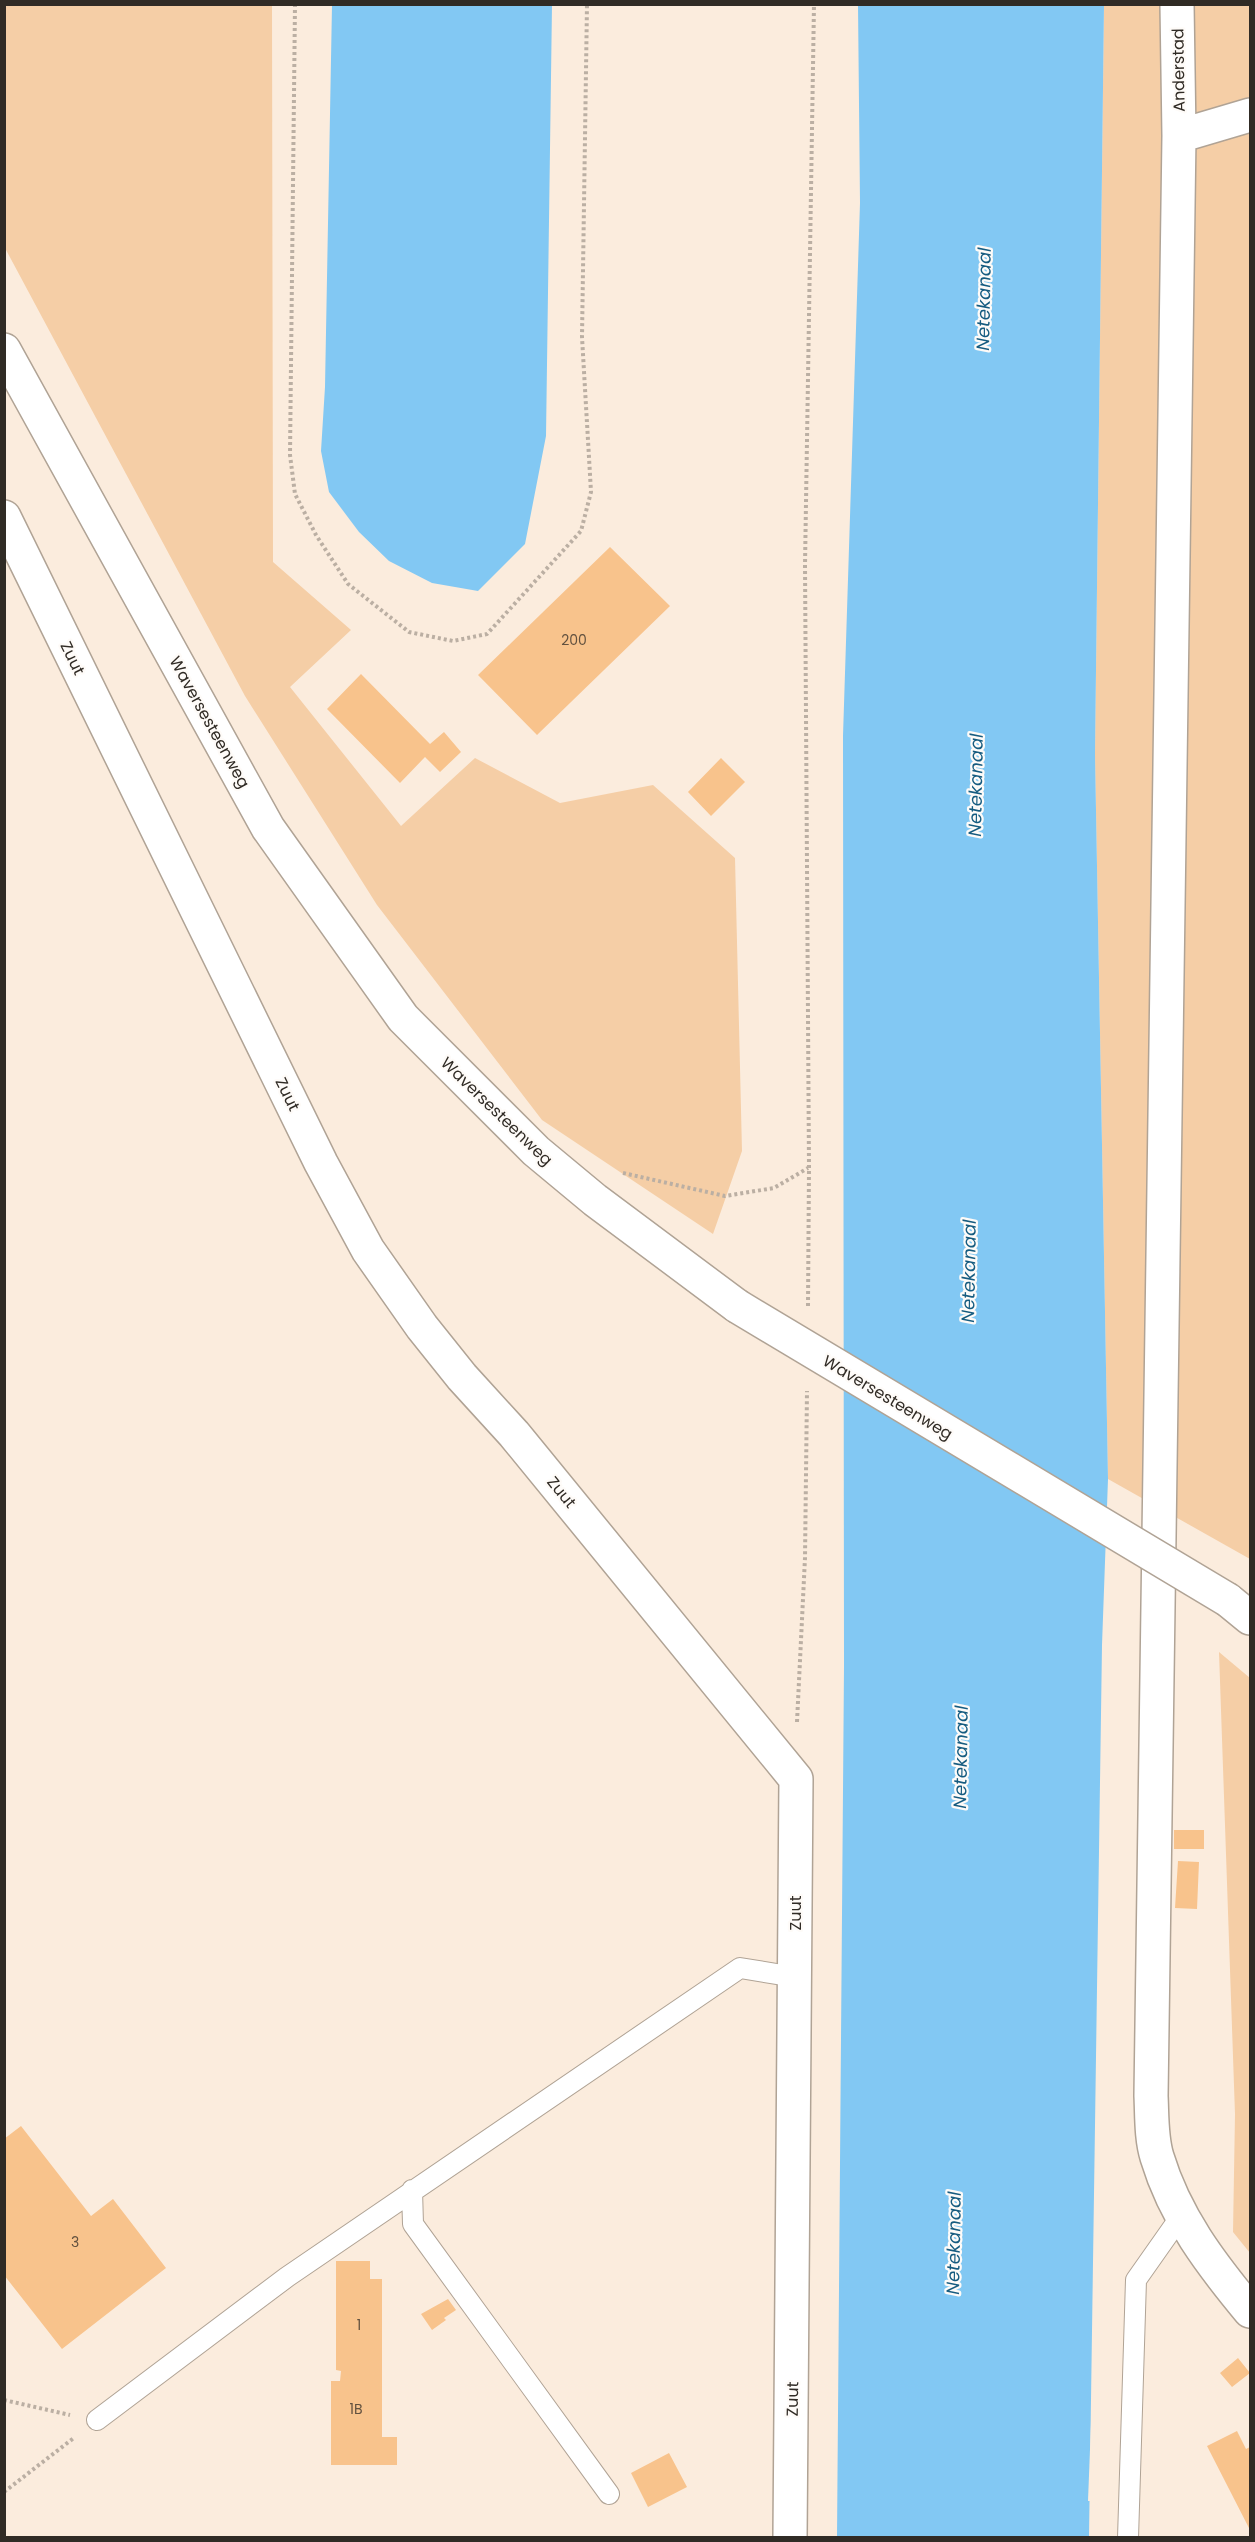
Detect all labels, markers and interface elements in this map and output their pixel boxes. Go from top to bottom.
street label: Anderstad [1166,28,1191,112]
water label: Netekanaal [970,247,997,351]
house number: 200 [561,630,587,650]
street label: Zuut [55,637,91,679]
street label: Waversesteenweg [164,652,255,792]
water label: Netekanaal [962,733,989,837]
street label: Waversesteenweg [436,1052,558,1171]
street label: Zuut [270,1073,306,1115]
water label: Netekanaal [955,1219,982,1323]
street label: Waversesteenweg [819,1350,957,1445]
street label: Zuut [542,1471,582,1513]
water label: Netekanaal [947,1705,974,1809]
street label: Zuut [784,1895,807,1930]
water label: Netekanaal [940,2191,967,2295]
house number: 3 [71,2232,79,2252]
house number: 1 [357,2315,361,2335]
street label: Zuut [781,2381,804,2417]
house number: 1B [349,2399,363,2419]

